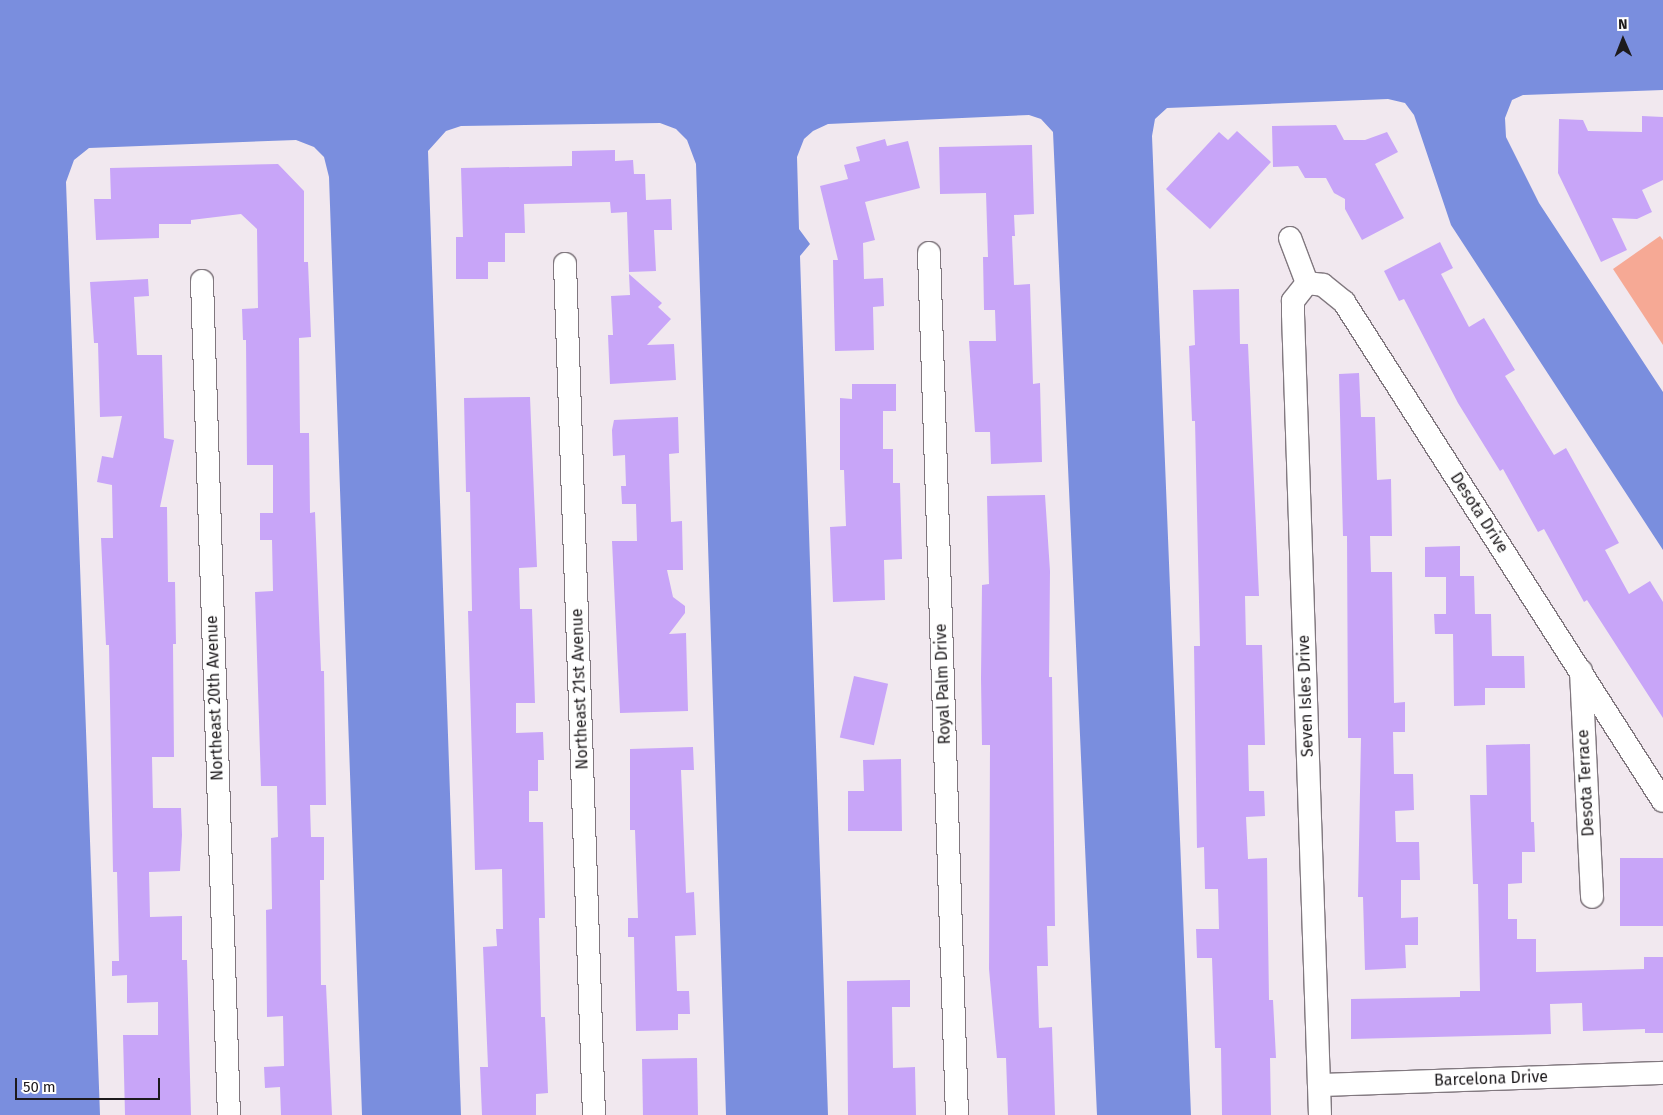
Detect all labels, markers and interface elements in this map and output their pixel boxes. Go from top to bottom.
north arrow [1598,15,1648,65]
text: N [1618,16,1628,33]
street label: Desota Drive [1446,469,1512,557]
street label: Northeast 21st Avenue [568,608,592,770]
street label: Northeast 20th Avenue [203,615,227,781]
street label: Royal Palm Drive [931,623,955,745]
street label: Seven Isles Drive [1294,635,1318,757]
street label: Desota Terrace [1574,729,1598,837]
street label: Barcelona Drive [1434,1067,1548,1091]
scale bar [18,1068,162,1100]
text: 50 m [23,1078,56,1096]

